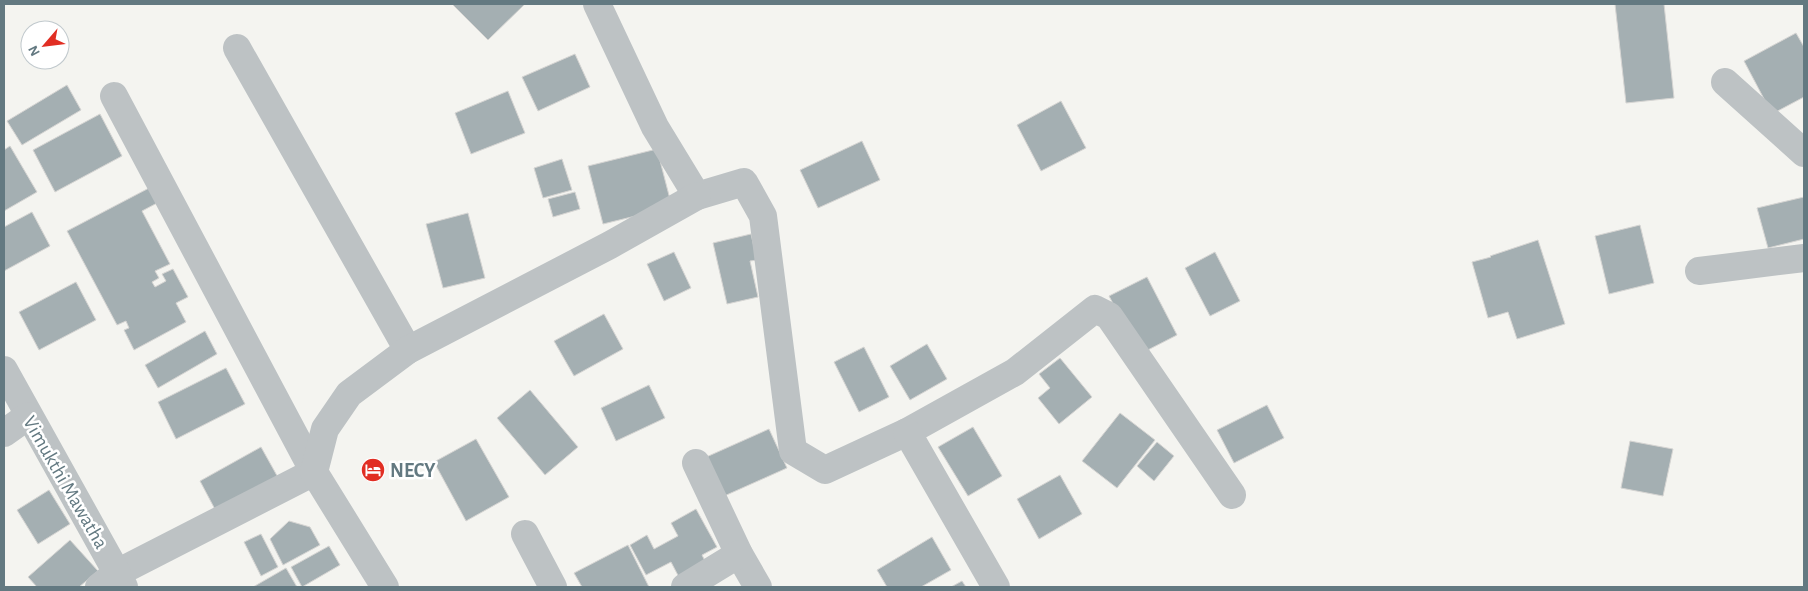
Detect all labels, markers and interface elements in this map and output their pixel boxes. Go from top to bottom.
north arrow [20,20,70,70]
text: N [26,43,43,58]
street label: Vimukthi Mawatha [19,413,111,552]
hotel icon: NECY [360,457,386,483]
place label: NECY [390,461,436,481]

